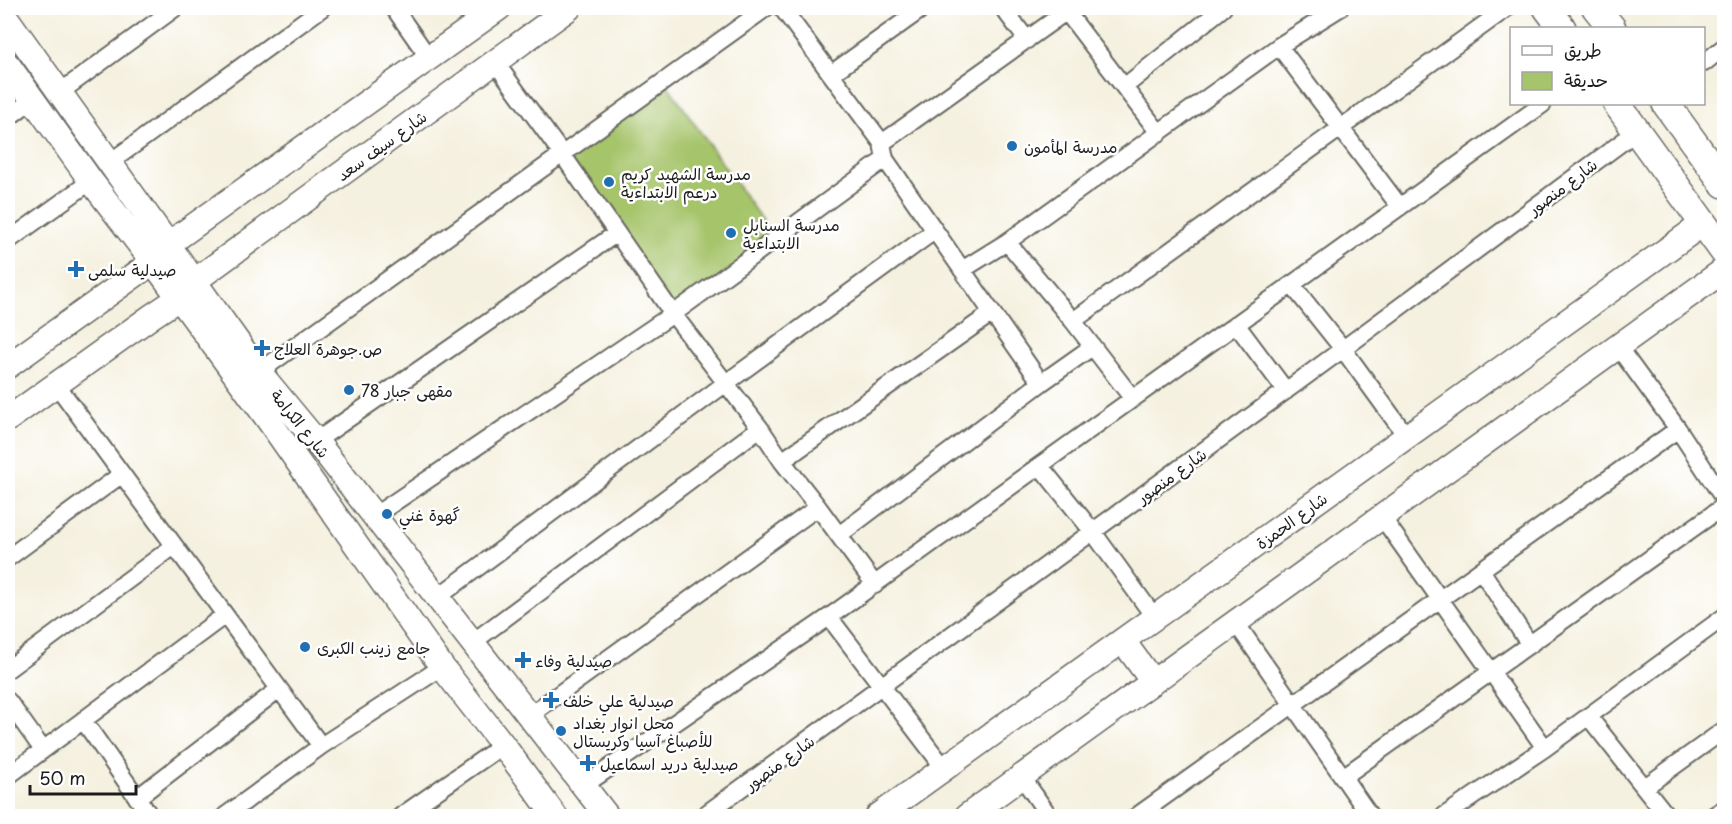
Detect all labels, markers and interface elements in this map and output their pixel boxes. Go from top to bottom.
legend [1510,27,1705,105]
text: طريق [1564,36,1602,63]
text: حديقة [1564,66,1608,93]
street label: شارع سيف سعد [331,104,432,187]
place label: مدرسة المأمون [1024,134,1118,158]
marker: مدرسة المأمون [1005,139,1019,153]
street label: شارع منصور [1521,152,1602,222]
place label: مدرسة الشهيد كريم درعم الابتداءية [621,161,751,205]
marker: مدرسة الشهيد كريم درعم الابتداءية [602,175,616,189]
place label: مدرسة السنابل الابتداءية [743,212,840,254]
marker: مدرسة السنابل الابتداءية [724,226,738,240]
place label: صيدلية سلمى [88,257,177,281]
marker: صيدلية سلمى [69,262,83,276]
place label: ص.جوهرة العلاج [274,336,382,360]
marker: ص.جوهرة العلاج [255,341,269,355]
place label: مقهى جبار 78 [361,378,453,402]
street label: شارع الكرامة [265,383,336,463]
marker: مقهى جبار 78 [342,383,356,397]
street label: شارع منصور [1129,441,1212,511]
street label: شارع الحمزة [1250,486,1332,555]
place label: گهوة غني [399,502,460,530]
marker: گهوة غني [380,507,394,521]
place label: جامع زينب الكبرى [317,635,431,660]
marker: جامع زينب الكبرى [298,640,312,654]
place label: صيدلية وفاء [535,648,612,672]
marker: صيدلية وفاء [516,653,530,667]
place label: صيدلية علي خلف [563,688,674,716]
marker: صيدلية علي خلف [544,693,558,707]
place label: محل انوار بغداد للأصباغ آسيا وكريستال [573,710,712,753]
marker: محل انوار بغداد للأصباغ آسيا وكريستال [554,724,568,738]
street label: شارع منصور [737,728,820,798]
place label: صيدلية دريد اسماعيل [600,751,738,775]
marker: صيدلية دريد اسماعيل [581,756,595,770]
scale bar [30,758,136,796]
text: 50 m [39,764,86,791]

